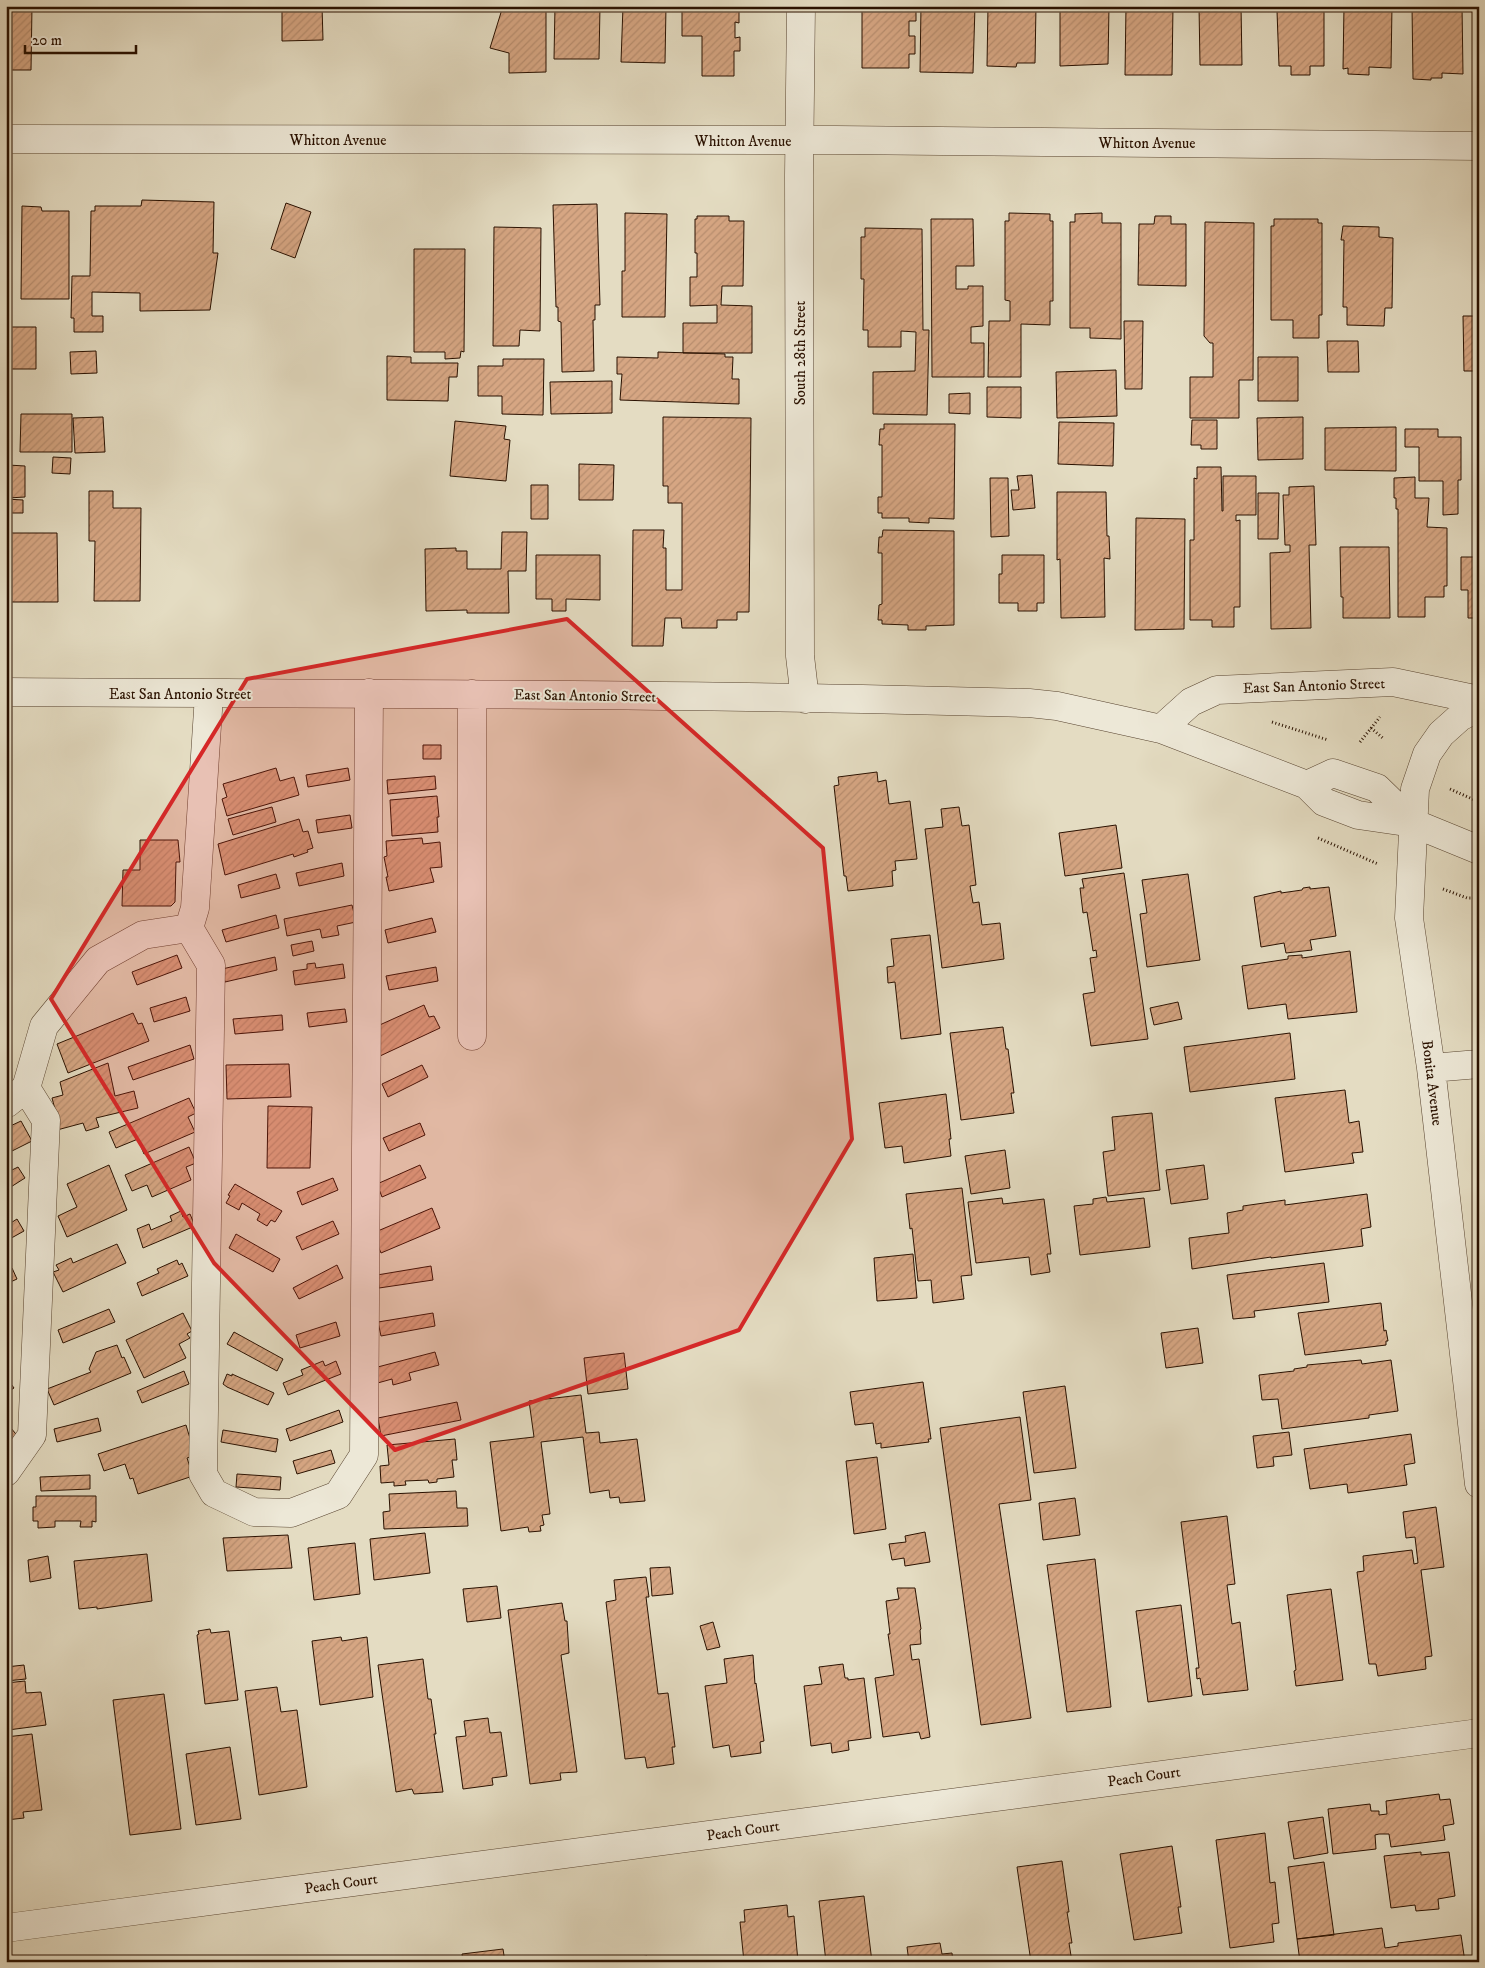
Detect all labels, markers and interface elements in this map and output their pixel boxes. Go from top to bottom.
scale bar [25,22,136,54]
text: 20 m [32,31,62,50]
street label: Whitton Avenue [288,131,387,150]
street label: Whitton Avenue [693,132,792,151]
street label: Whitton Avenue [1097,134,1196,153]
street label: South 28th Street [791,301,810,405]
street label: East San Antonio Street [1243,674,1386,698]
street label: East San Antonio Street [109,685,251,704]
street label: East San Antonio Street [514,685,657,707]
street label: Bonita Avenue [1417,1039,1447,1127]
street label: Peach Court [1106,1762,1182,1792]
street label: Peach Court [705,1816,781,1846]
street label: Peach Court [303,1869,379,1899]

